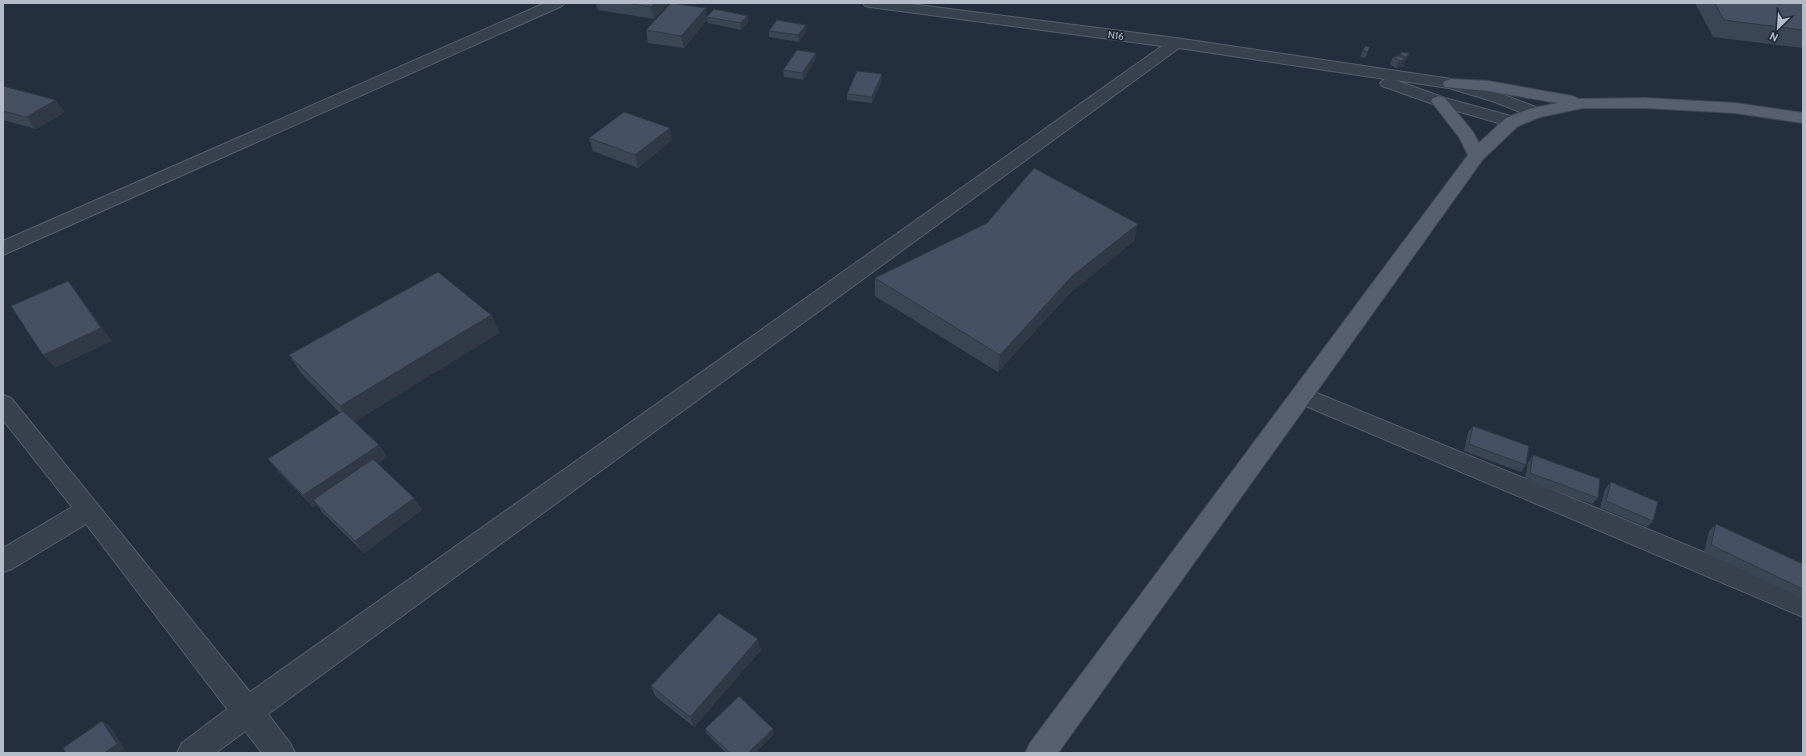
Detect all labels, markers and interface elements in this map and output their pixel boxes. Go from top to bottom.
north arrow [1758,8,1798,48]
street label: N16 [1107,28,1125,43]
text: N [1767,29,1780,45]

